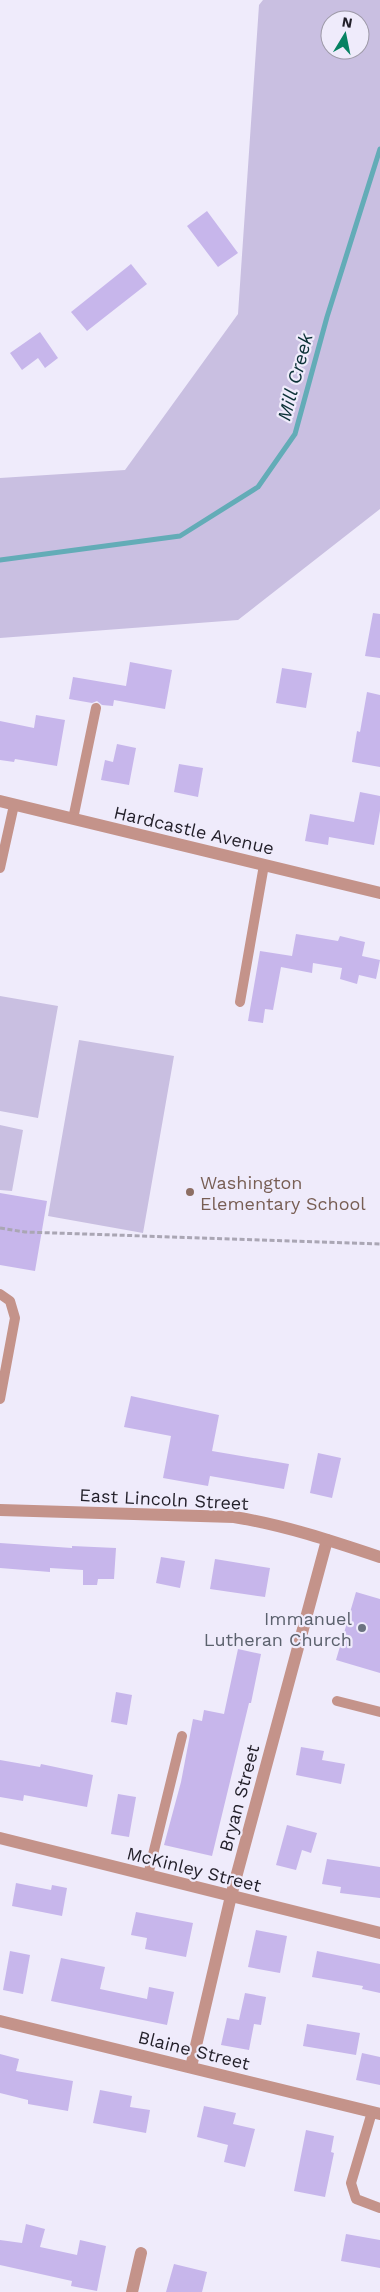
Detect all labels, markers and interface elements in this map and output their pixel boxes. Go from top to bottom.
north arrow [320,10,370,60]
text: N [341,13,354,31]
water label: Mill Creek [272,330,318,423]
street label: Hardcastle Avenue [112,801,276,859]
place label: Washington Elementary School [200,1172,366,1214]
marker: Washington Elementary School [184,1186,196,1198]
street label: East Lincoln Street [79,1484,250,1514]
place label: Immanuel Lutheran Church [204,1608,352,1650]
marker: Immanuel Lutheran Church [356,1622,368,1634]
street label: Bryan Street [215,1742,263,1854]
street label: McKinley Street [125,1842,264,1896]
street label: Blaine Street [136,2026,252,2074]

